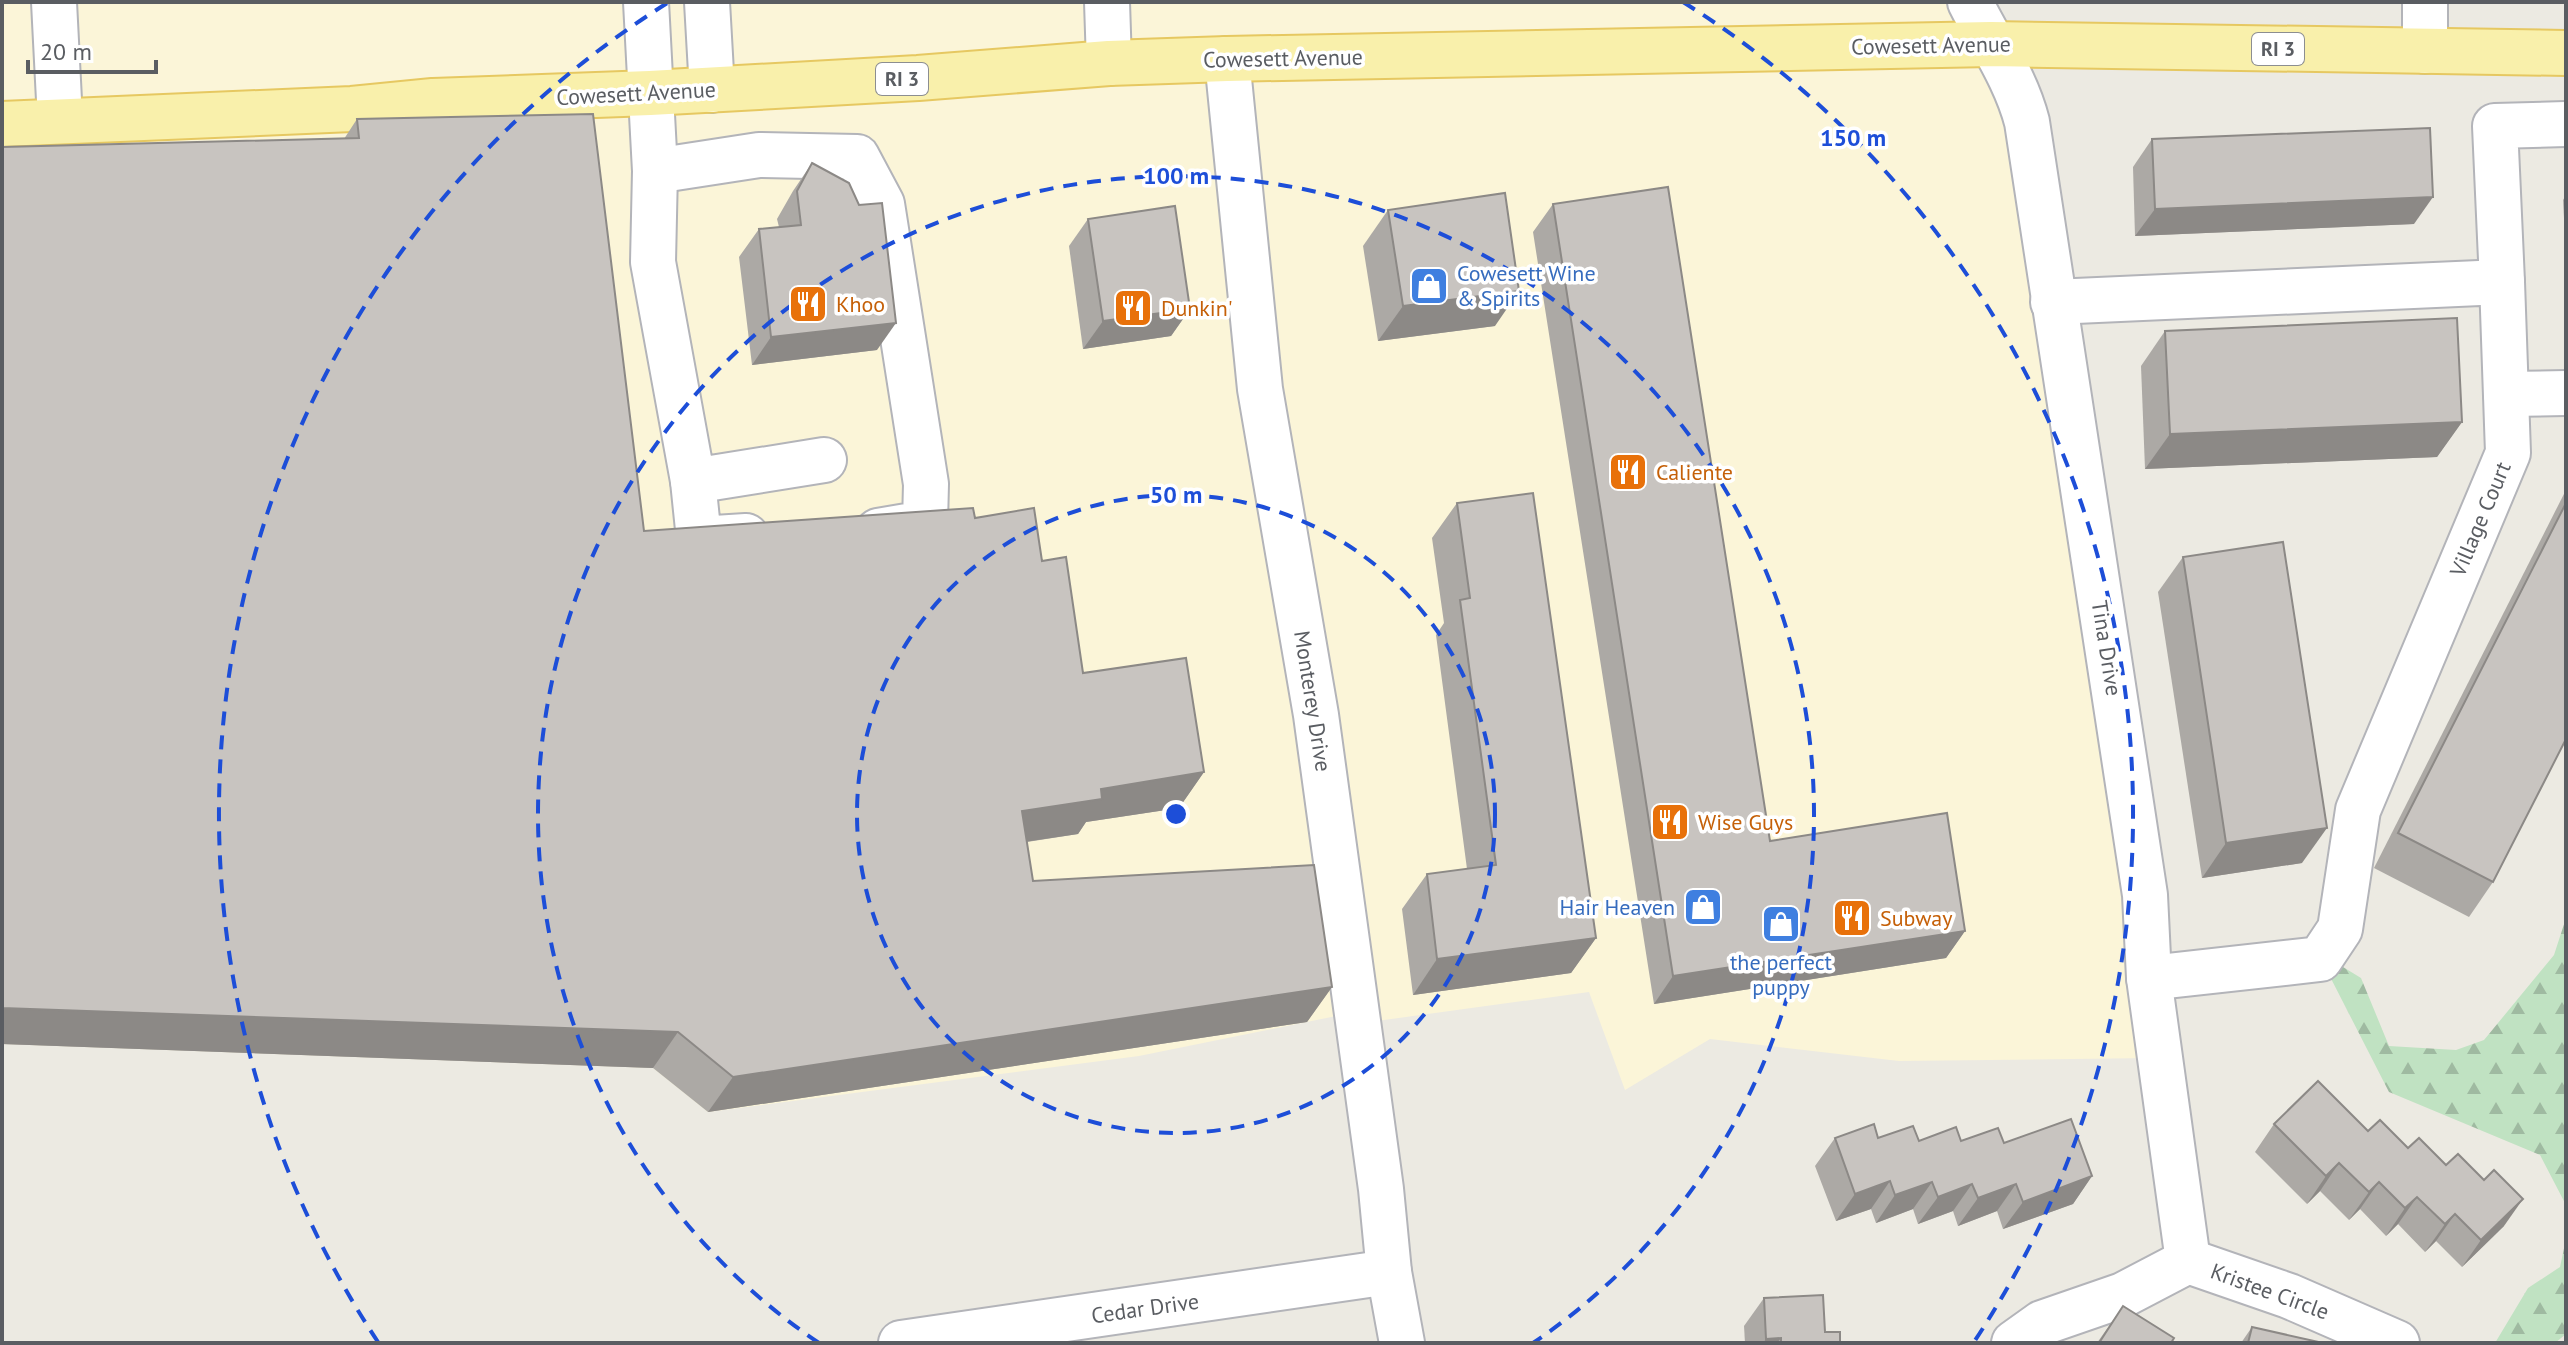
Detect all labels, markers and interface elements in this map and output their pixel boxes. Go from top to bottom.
scale bar [28,24,156,74]
street label: Cowesett Avenue [1851,30,2011,60]
road number: RI 3 [2252,33,2304,65]
text: 20 m [40,36,92,67]
street label: Cowesett Avenue [1203,43,1363,73]
road number: RI 3 [876,63,928,95]
street label: Cowesett Avenue [556,75,716,111]
text: 150 m [1820,122,1886,153]
text: 100 m [1143,160,1209,191]
place label: Cowesett Wine & Spirits [1457,259,1596,312]
shop icon: Cowesett Wine & Spirits [1408,265,1450,307]
restaurant icon: Khoo [787,283,829,325]
restaurant icon: Dunkin' [1112,287,1154,329]
place label: Khoo [836,290,885,318]
place label: Dunkin' [1161,294,1233,322]
restaurant icon: Caliente [1607,451,1649,493]
street label: Village Court [2443,457,2517,582]
place label: Caliente [1656,458,1733,486]
text: 50 m [1150,479,1202,510]
street label: Tina Drive [2086,598,2128,698]
street label: Monterey Drive [1288,628,1338,774]
centre of rings [1162,800,1190,828]
restaurant icon: Wise Guys [1649,801,1691,843]
place label: Wise Guys [1698,808,1793,836]
shop icon: Hair Heaven [1682,886,1724,928]
place label: Hair Heaven [1560,893,1675,921]
restaurant icon: Subway [1831,897,1873,939]
shop icon: the perfect puppy [1760,903,1802,945]
place label: Subway [1880,904,1953,932]
place label: the perfect puppy [1730,948,1833,1001]
street label: Kristee Circle [2207,1257,2333,1325]
street label: Cedar Drive [1089,1287,1201,1329]

